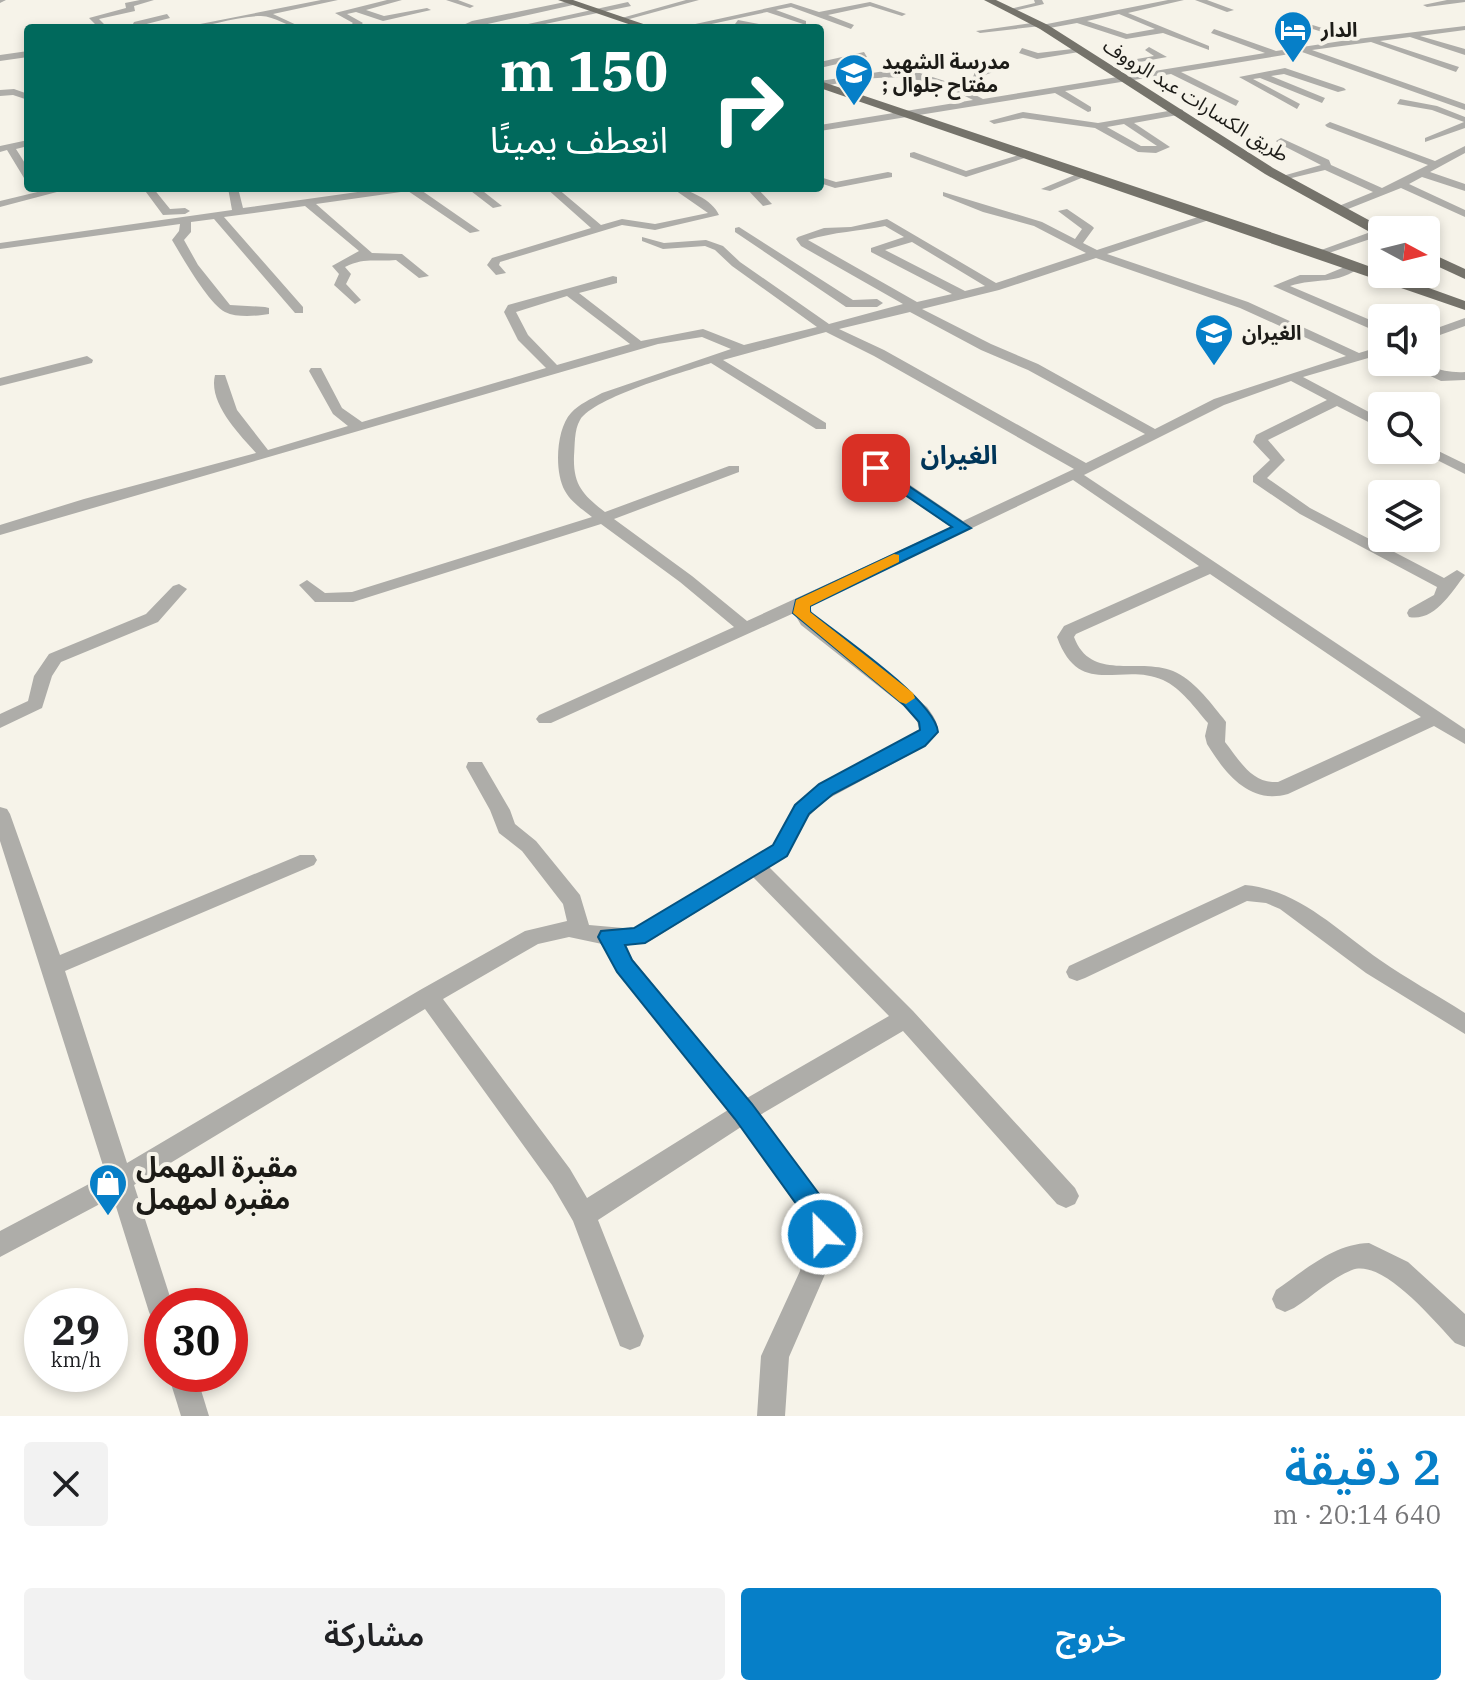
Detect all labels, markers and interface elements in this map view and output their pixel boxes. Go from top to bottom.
hotel icon: الدار [1272,9,1314,64]
place label: الدار [1320,16,1357,43]
street label: طريق الكسارات عبد الرووف [1098,31,1294,168]
text: 150 m [500,34,668,106]
place label: مدرسة الشهيد ; مفتاح جلوال [882,48,1010,100]
school or university icon: مدرسة الشهيد ; مفتاح جلوال [833,52,875,107]
icon: right [696,56,800,160]
text: انعطف يمينًا [490,116,668,163]
north arrow [1368,216,1440,288]
map controls [1368,216,1440,552]
button: sound [1368,304,1440,376]
school or university icon: الغيران [1193,312,1235,367]
place label: الغيران [1242,319,1301,346]
button: search [1368,392,1440,464]
pin [842,434,910,502]
district label: الغيران [920,437,998,471]
icon: arrive [854,446,898,490]
button: layers [1368,480,1440,552]
place label: مقبرة المهمل مقبره لمهمل [136,1148,298,1217]
shop icon: مقبرة المهمل مقبره لمهمل [87,1162,129,1217]
position arrow [780,1192,864,1276]
speed limit sign: 30 [144,1288,248,1392]
text: 29 [52,1304,100,1356]
text: km/h [51,1346,101,1373]
text: 2 دقيقة [1285,1436,1441,1498]
button: close [24,1442,108,1526]
text: 640 m · 20:14 [1273,1497,1441,1531]
button: مشاركة [24,1588,725,1680]
button: خروج [741,1588,1441,1680]

